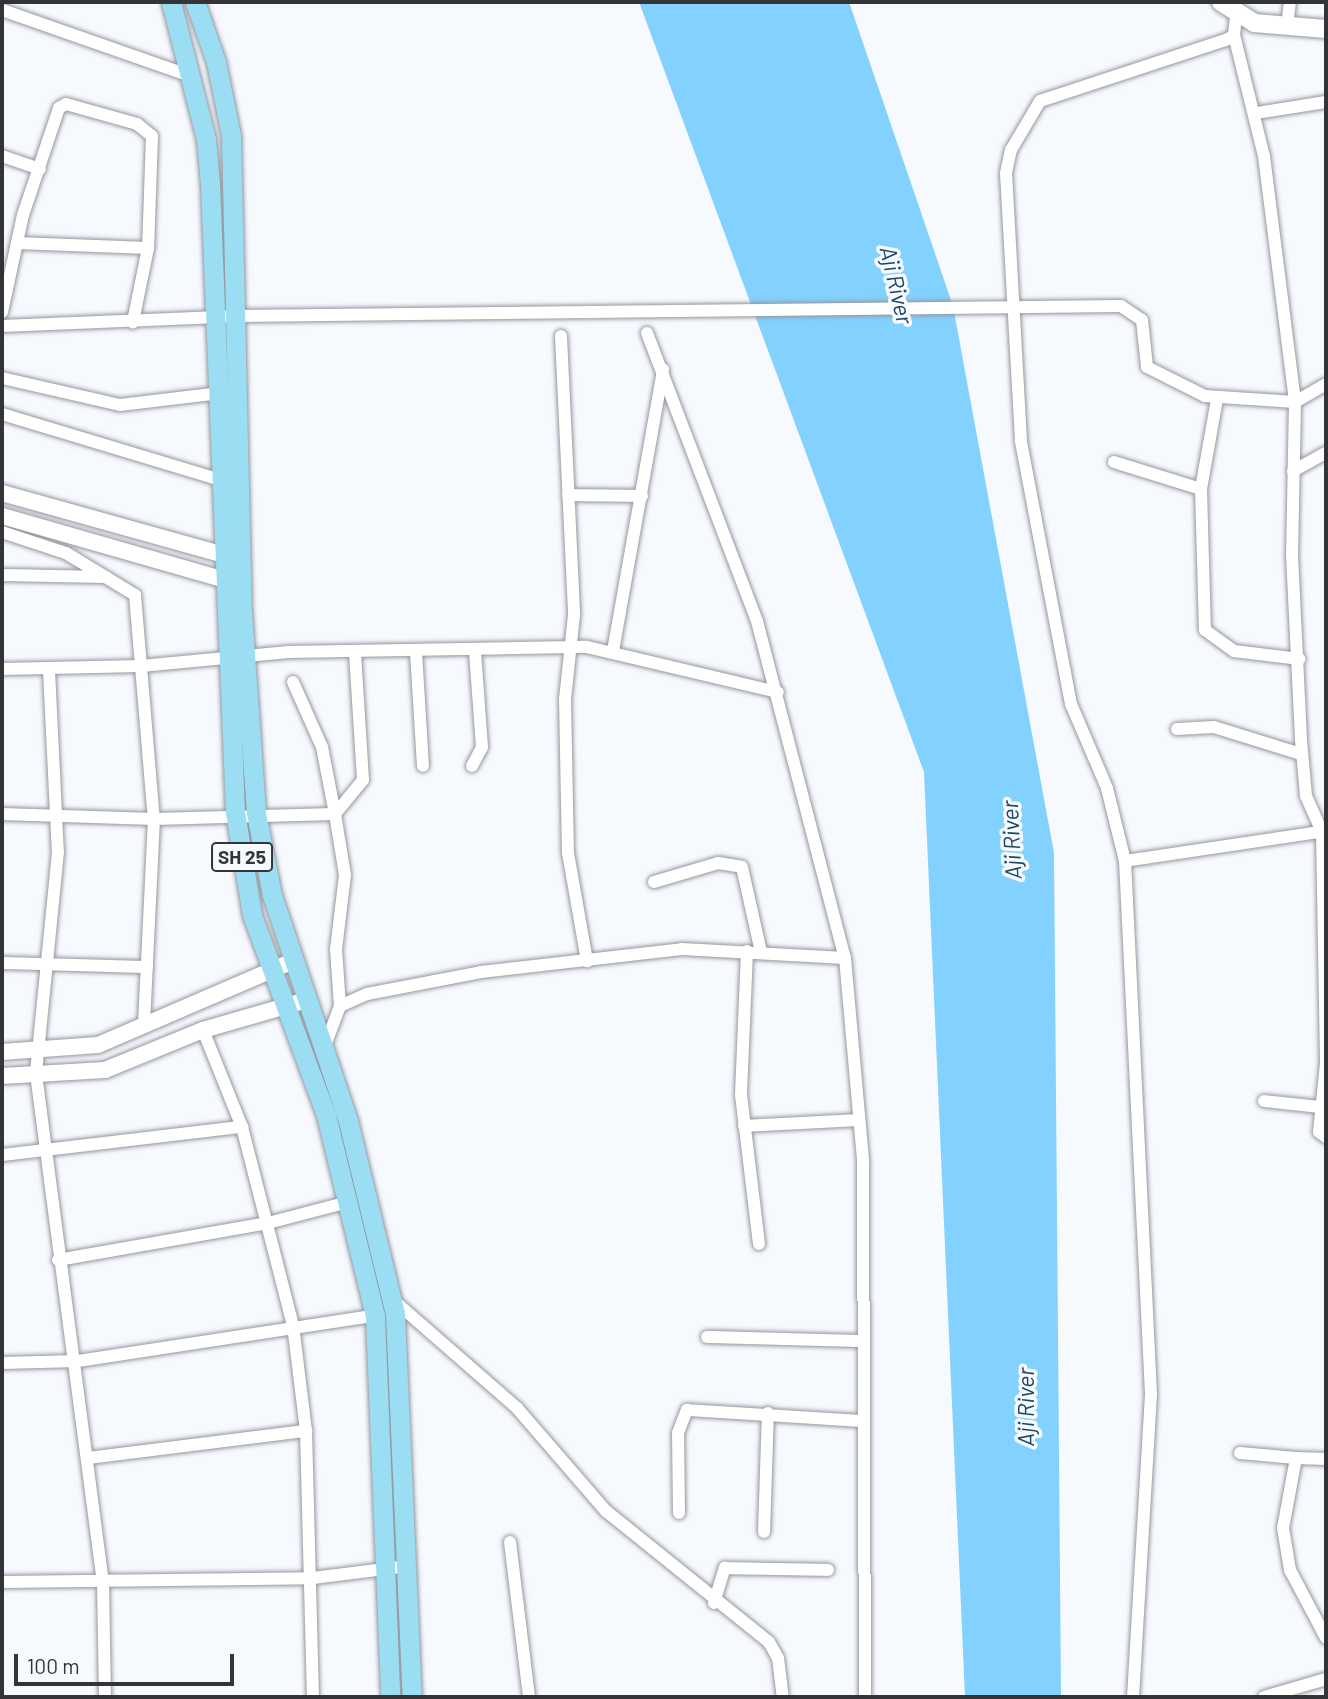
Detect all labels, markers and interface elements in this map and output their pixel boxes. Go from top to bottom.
water label: Aji River [875,244,919,326]
water label: Aji River [995,800,1027,880]
road number: SH 25 [210,842,274,872]
water label: Aji River [1011,1368,1039,1446]
scale bar [18,1640,238,1684]
text: 100 m [27,1653,80,1678]

